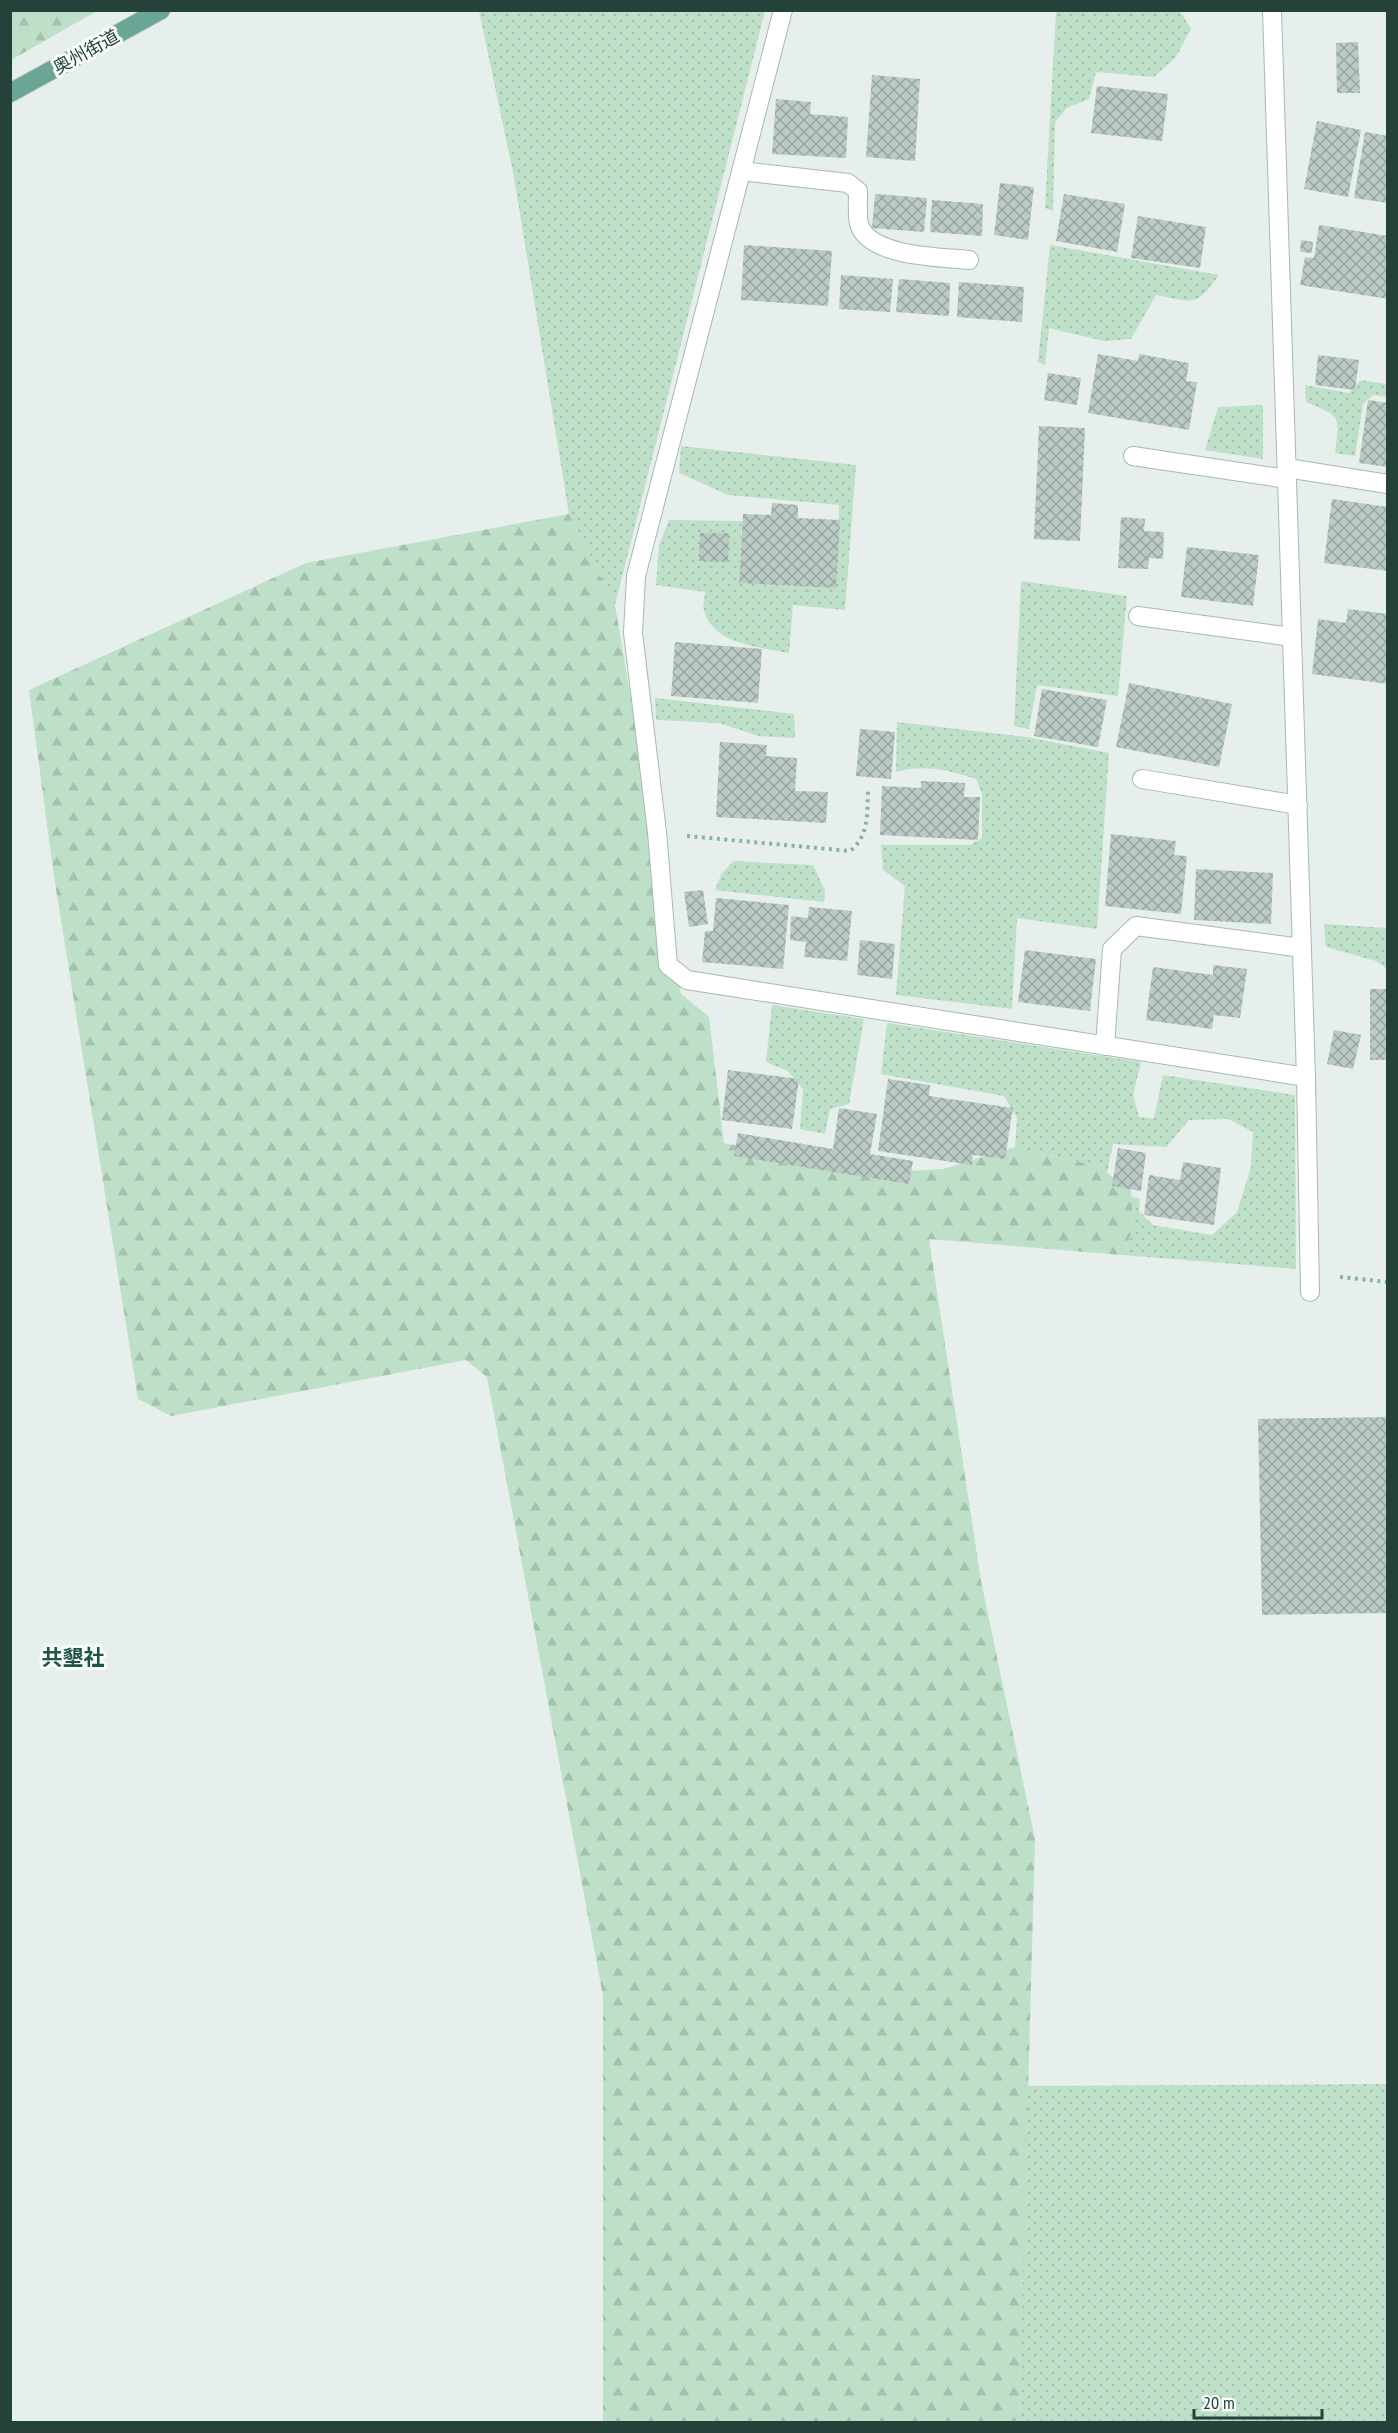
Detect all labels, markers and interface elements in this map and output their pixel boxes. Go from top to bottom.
street label: 奥州街道 [49,24,123,79]
district label: 共墾社 [42,1644,105,1671]
scale bar [1194,2382,1322,2420]
text: 20 m [1203,2391,1235,2414]

